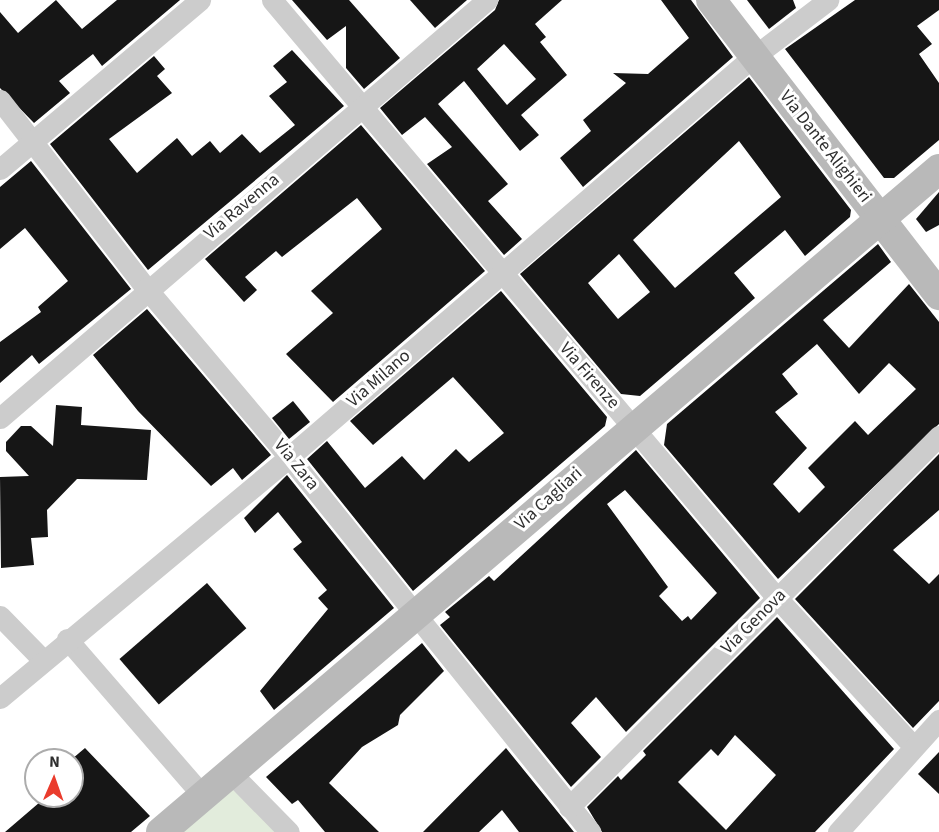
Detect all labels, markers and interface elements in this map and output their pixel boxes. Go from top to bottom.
street label: Via Dante Alighieri [774,87,876,207]
street label: Via Ravenna [200,169,284,245]
street label: Via Firenze [554,338,624,414]
street label: Via Milano [343,346,415,412]
street label: Via Zara [269,435,323,495]
street label: Via Cagliari [511,463,587,535]
street label: Via Genova [717,585,791,659]
north arrow [24,748,84,808]
text: N [49,751,60,773]

